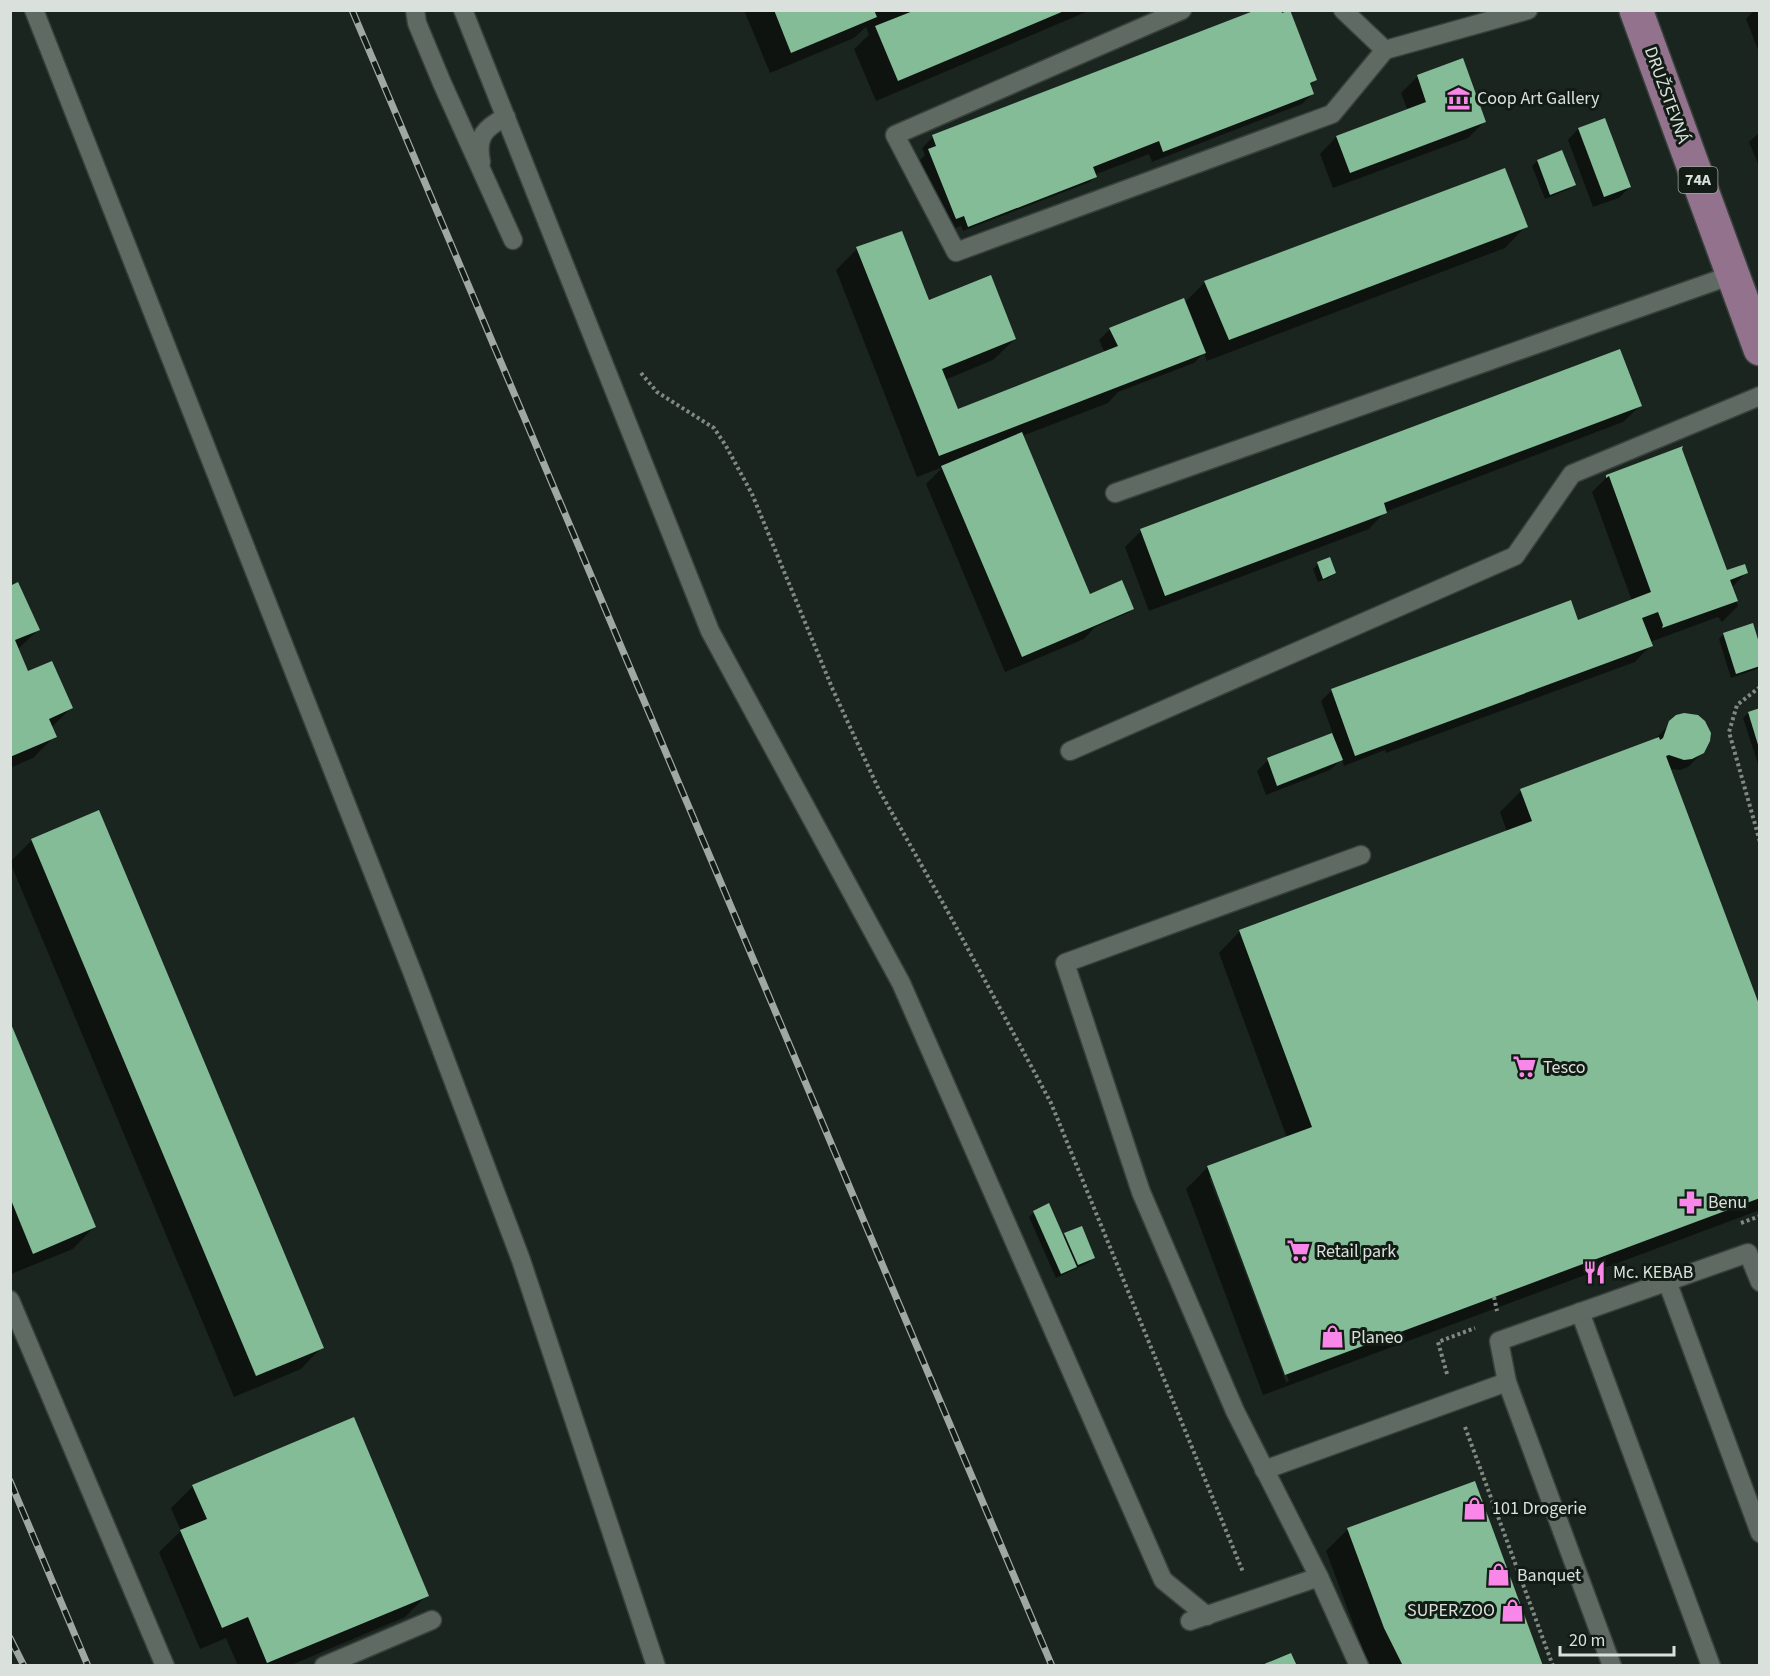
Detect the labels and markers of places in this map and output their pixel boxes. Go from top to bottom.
museum icon: Coop Art Gallery [1446,85,1472,111]
place label: Coop Art Gallery [1477,86,1600,111]
supermarket icon: Tesco [1512,1054,1538,1080]
place label: Tesco [1543,1055,1586,1080]
pharmacy icon: Benu [1677,1189,1703,1215]
place label: Benu [1708,1190,1747,1215]
supermarket icon: Retail park [1285,1238,1311,1264]
place label: Retail park [1316,1239,1396,1264]
restaurant icon: Mc. KEBAB [1582,1259,1608,1285]
place label: Mc. KEBAB [1613,1260,1693,1285]
shop icon: Planeo [1320,1324,1346,1350]
place label: Planeo [1351,1325,1403,1350]
shop icon: 101 Drogerie [1461,1495,1487,1521]
place label: 101 Drogerie [1492,1496,1587,1521]
shop icon: Banquet [1486,1562,1512,1588]
place label: Banquet [1517,1563,1581,1588]
shop icon: SUPER ZOO [1500,1597,1526,1623]
place label: SUPER ZOO [1407,1598,1495,1623]

